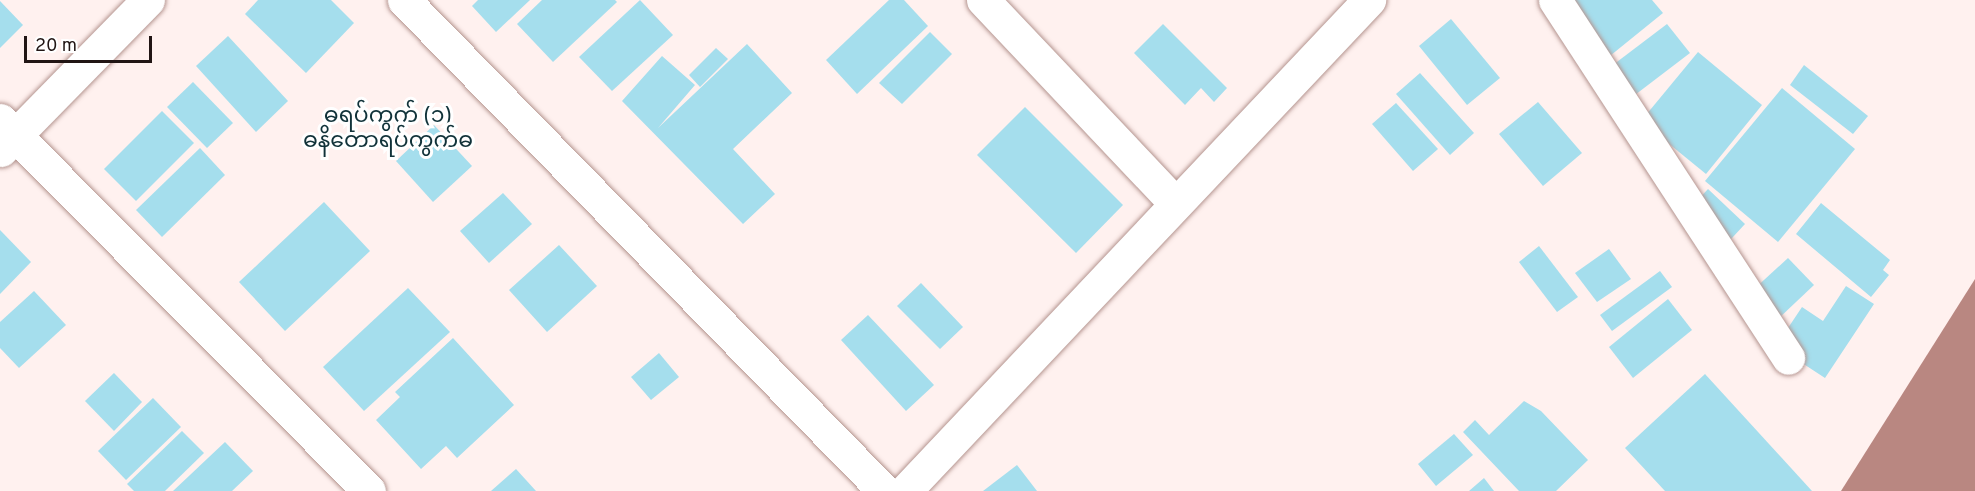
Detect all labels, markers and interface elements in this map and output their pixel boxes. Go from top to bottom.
scale bar [27,24,154,62]
text: 20 m [35,35,77,58]
district label: ဓရပ်ကွက် (၁) ဓနိတောရပ်ကွက်ဓ [303,103,473,154]

